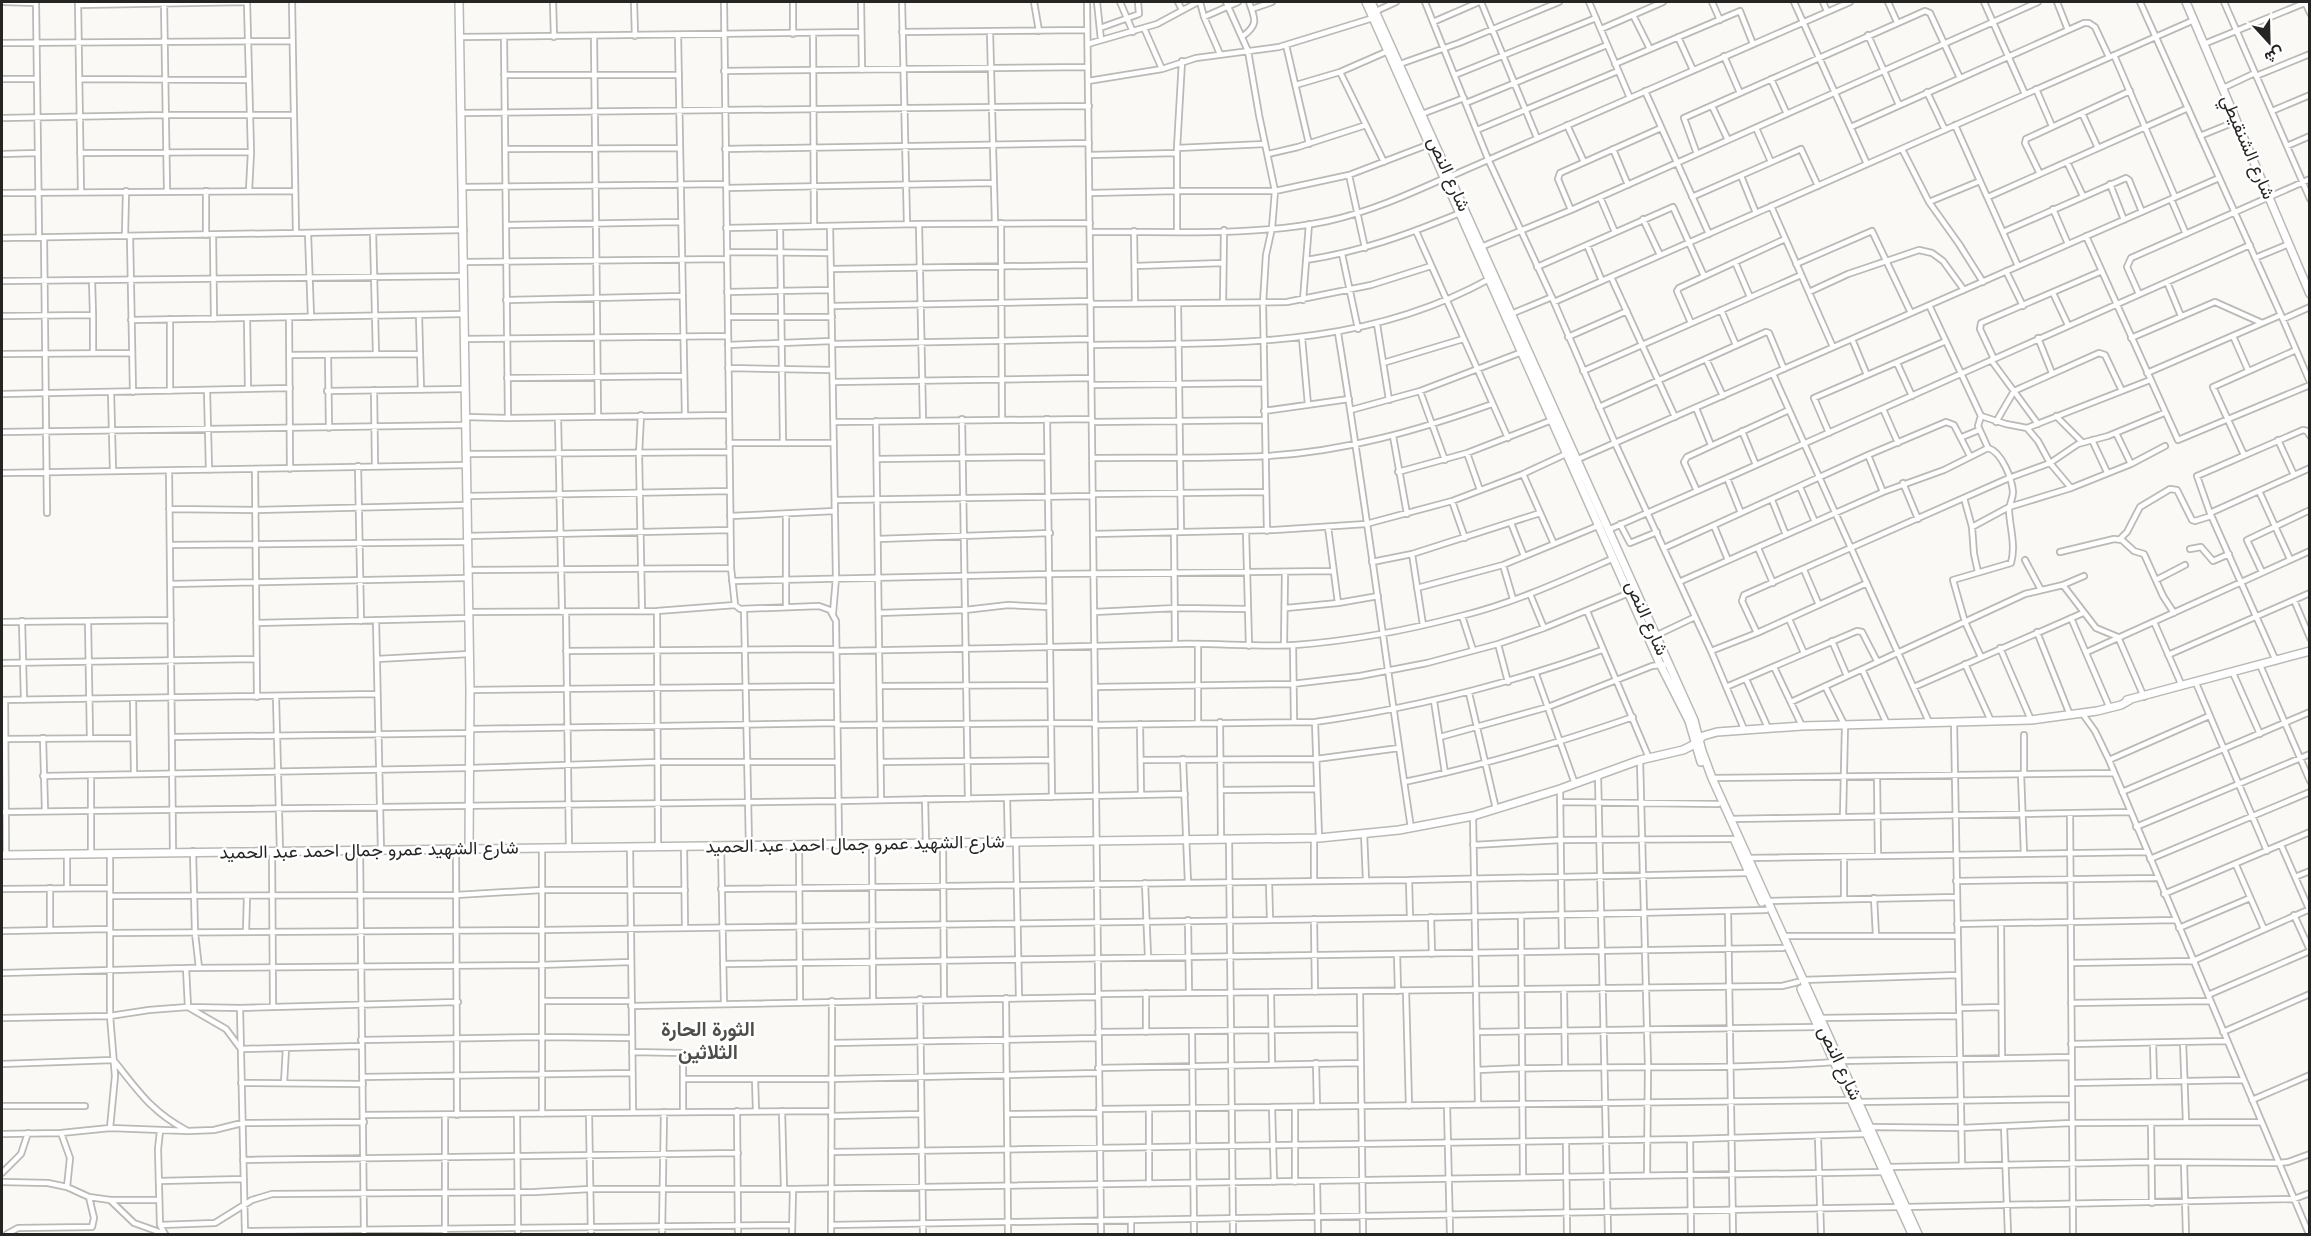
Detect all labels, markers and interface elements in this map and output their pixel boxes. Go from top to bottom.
north arrow [2239,12,2299,72]
text: ش [2262,43,2287,69]
street label: شارع الشنقيطي [2212,91,2280,204]
street label: شارع النص [1422,133,1475,215]
street label: شارع النص [1620,577,1673,659]
street label: شارع الشهيد عمرو جمال احمد عبد الحميد [705,830,1005,859]
street label: شارع الشهيد عمرو جمال احمد عبد الحميد [219,836,519,865]
district label: الثورة الحارة الثلاثين [661,1017,755,1064]
street label: شارع النص [1812,1022,1867,1104]

